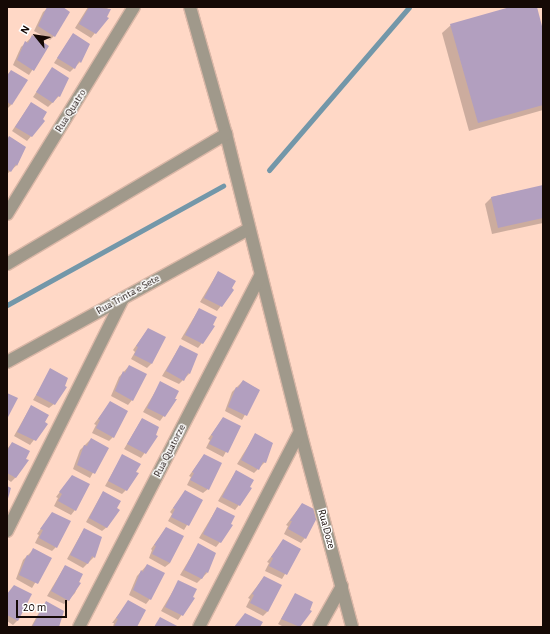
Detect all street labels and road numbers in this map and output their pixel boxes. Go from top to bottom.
street label: Rua Quatro [53,87,89,135]
street label: Rua Trinta e Sete [94,272,162,318]
street label: Rua Quatorze [151,422,189,480]
street label: Rua Doze [314,508,338,550]

